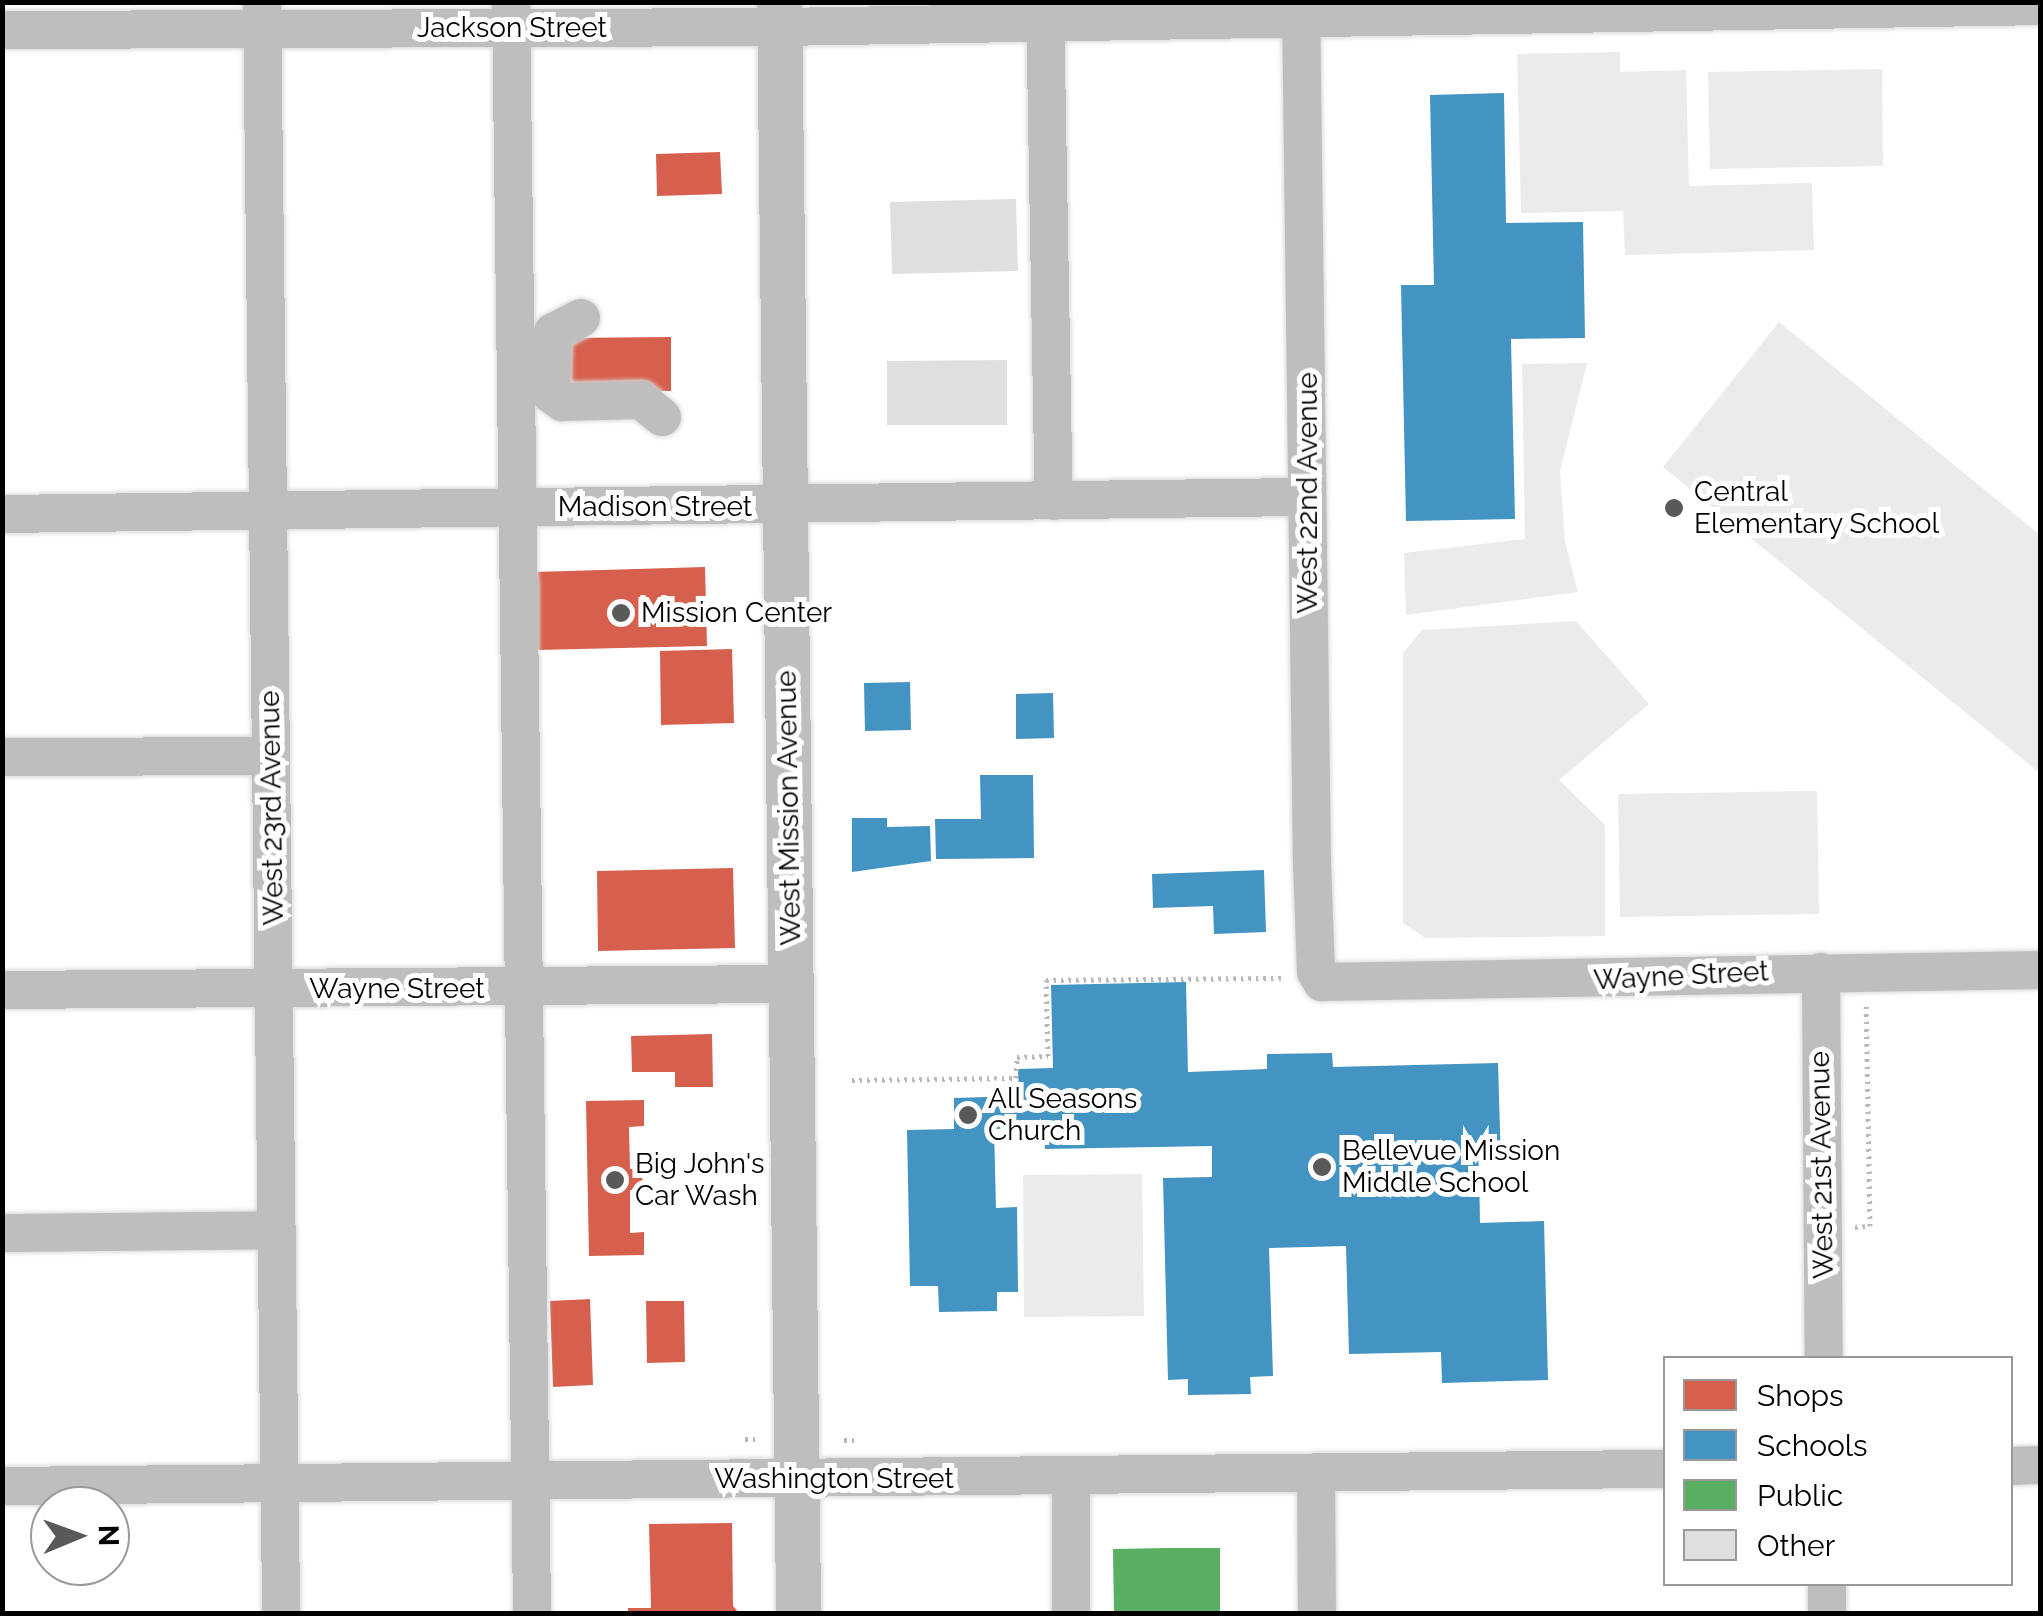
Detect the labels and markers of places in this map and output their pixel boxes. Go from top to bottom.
place label: Central Elementary School [1694,475,1940,541]
marker: Central Elementary School [1663,497,1685,519]
place label: Mission Center [641,596,832,630]
marker: Mission Center [610,602,632,624]
place label: All Seasons Church [988,1082,1138,1148]
marker: All Seasons Church [957,1104,979,1126]
place label: Bellevue Mission Middle School [1342,1134,1560,1200]
place label: Big John's Car Wash [635,1147,765,1213]
marker: Bellevue Mission Middle School [1311,1156,1333,1178]
marker: Big John's Car Wash [604,1169,626,1191]

